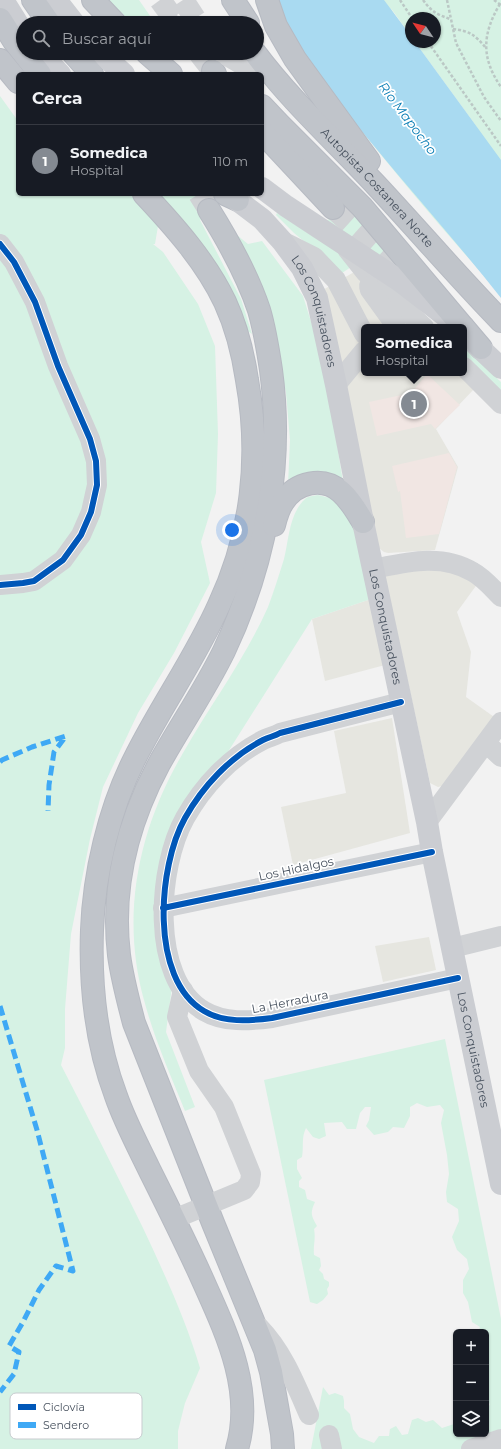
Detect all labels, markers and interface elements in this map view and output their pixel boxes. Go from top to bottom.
north arrow [405,12,441,48]
search box [16,16,264,60]
icon: search [30,27,52,49]
text: Buscar aquí [62,29,151,48]
water label: Río Mapocho [375,79,441,157]
text: Cerca [32,88,82,108]
street label: Autopista Costanera Norte [318,124,437,250]
text: Somedica [70,143,148,162]
text: 1 [42,153,48,169]
text: 110 m [213,153,248,169]
text: Hospital [70,162,123,178]
street label: Los Conquistadores [288,252,340,369]
popup [361,324,467,376]
text: Somedica [375,333,453,352]
text: Hospital [375,352,429,368]
pin: 1 [401,389,427,419]
your location [222,520,242,540]
street label: Los Conquistadores [366,567,405,686]
street label: Los Hidalgos [257,853,335,884]
street label: La Herradura [250,987,330,1016]
street label: Los Conquistadores [454,990,493,1109]
map controls [453,1329,489,1437]
button: + [453,1329,489,1365]
button: − [453,1365,489,1401]
legend [10,1393,142,1439]
text: Ciclovía [43,1400,85,1414]
button: layers [453,1401,489,1437]
text: Sendero [43,1418,89,1432]

